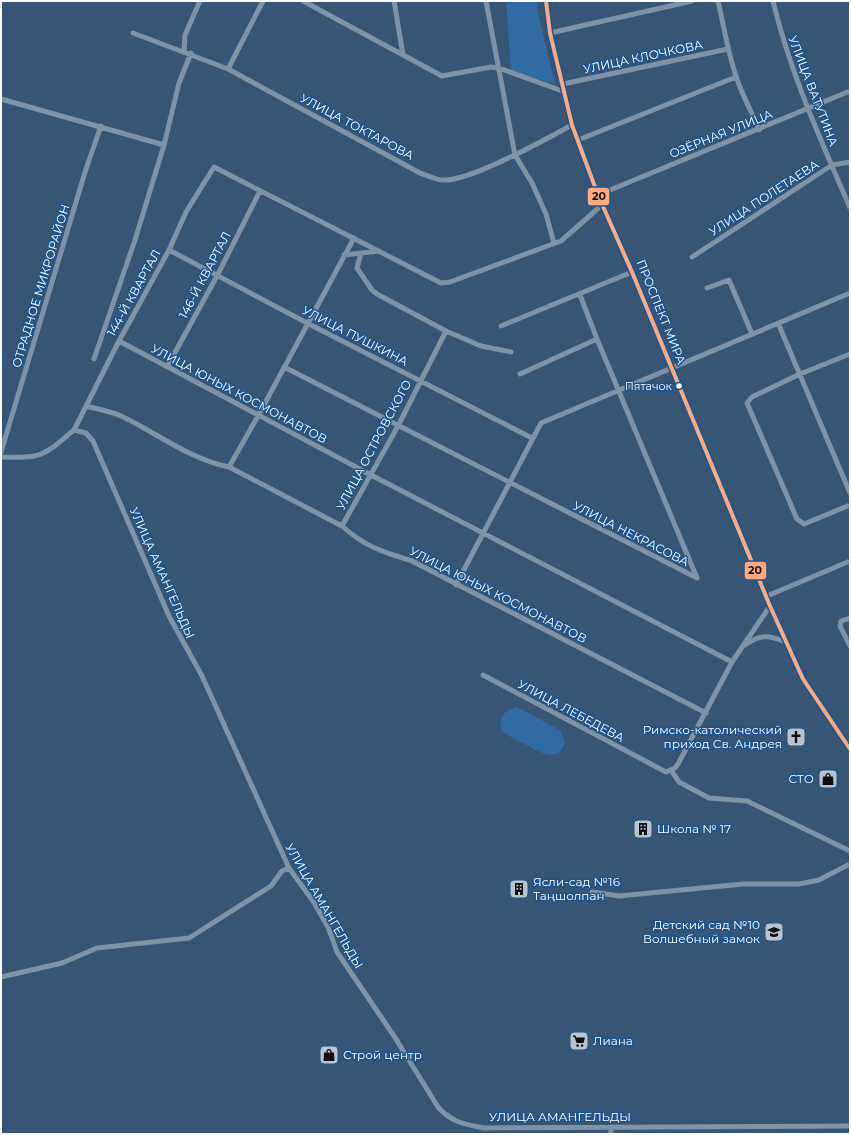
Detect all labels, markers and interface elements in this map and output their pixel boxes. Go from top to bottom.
street label: УЛИЦА ВАТУТИНА [785,33,841,148]
street label: УЛИЦА КЛОЧКОВА [582,36,704,77]
street label: УЛИЦА ТОКТАРОВА [298,90,417,163]
street label: ОЗЁРНАЯ УЛИЦА [667,106,775,161]
street label: УЛИЦА ПОЛЕТАЕВА [706,156,821,239]
line badge: 20 [587,187,610,206]
text: 20 [592,189,607,203]
street label: ОТРАДНОЕ МИКРОРАЙОН [9,202,73,369]
street label: 146-Й КВАРТАЛ [175,229,234,321]
street label: 144-Й КВАРТАЛ [103,247,164,339]
street label: ПРОСПЕКТ МИРА [634,257,689,366]
street label: УЛИЦА ПУШКИНА [300,302,411,369]
street label: УЛИЦА ЮНЫХ КОСМОНАВТОВ [149,341,330,446]
street label: УЛИЦА ОСТРОВСКОГО [333,377,414,513]
place label: Пятачок [625,379,673,393]
marker: Пятачок [674,381,684,391]
street label: УЛИЦА НЕКРАСОВА [571,498,692,569]
street label: УЛИЦА АМАНГЕЛЬДЫ [127,505,198,641]
street label: УЛИЦА ЮНЫХ КОСМОНАВТОВ [407,543,589,646]
line badge: 20 [744,561,767,580]
text: 20 [748,563,763,577]
street label: УЛИЦА ЛЕБЕДЕВА [515,676,627,745]
place label: Римско-католический приход Св. Андрея [643,722,782,751]
church icon: Римско-католический приход Св. Андрея [785,726,807,748]
shop icon: СТО [817,768,839,790]
place label: СТО [788,771,814,786]
building icon: Школа № 17 [632,818,654,840]
place label: Школа № 17 [657,821,731,836]
street label: УЛИЦА АМАНГЕЛЬДЫ [282,840,366,971]
place label: Ясли-сад №16 Таңшолпан [533,874,620,903]
building icon: Ясли-сад №16 Таңшолпан [508,878,530,900]
place label: Детский сад №10 Волшебный замок [643,917,760,946]
school or university icon: Детский сад №10 Волшебный замок [763,921,785,943]
supermarket icon: Лиана [568,1030,590,1052]
place label: Лиана [593,1033,633,1048]
shop icon: Строй центр [318,1044,340,1066]
place label: Строй центр [343,1047,422,1062]
street label: УЛИЦА АМАНГЕЛЬДЫ [489,1109,631,1124]

